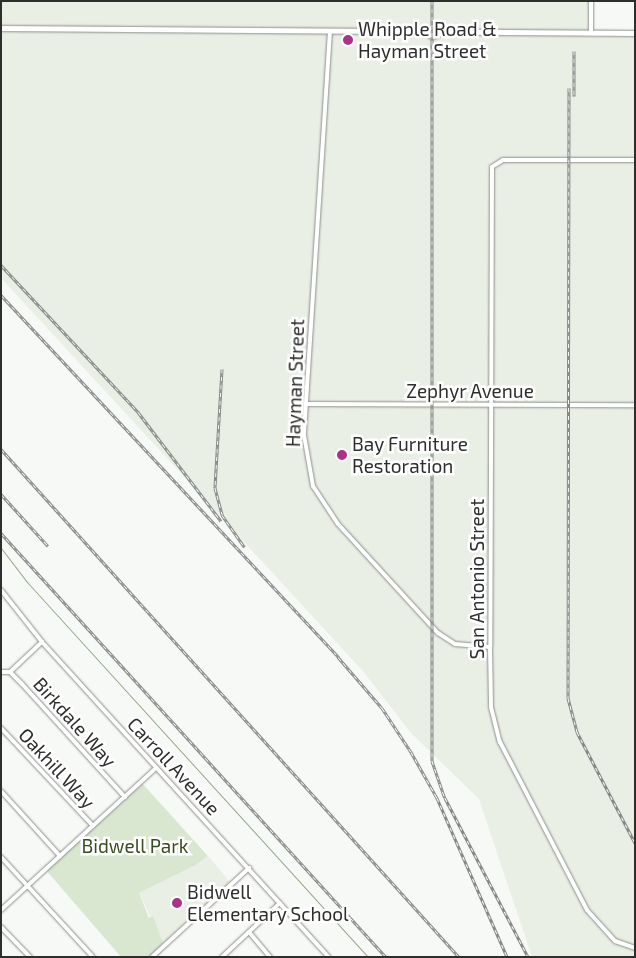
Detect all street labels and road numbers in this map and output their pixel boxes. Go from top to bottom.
street label: Hayman Street [281,318,309,448]
street label: Zephyr Avenue [406,380,534,402]
street label: San Antonio Street [466,499,488,659]
street label: Birkdale Way [29,672,121,772]
street label: Carroll Avenue [123,712,225,820]
street label: Oakhill Way [14,723,100,813]

